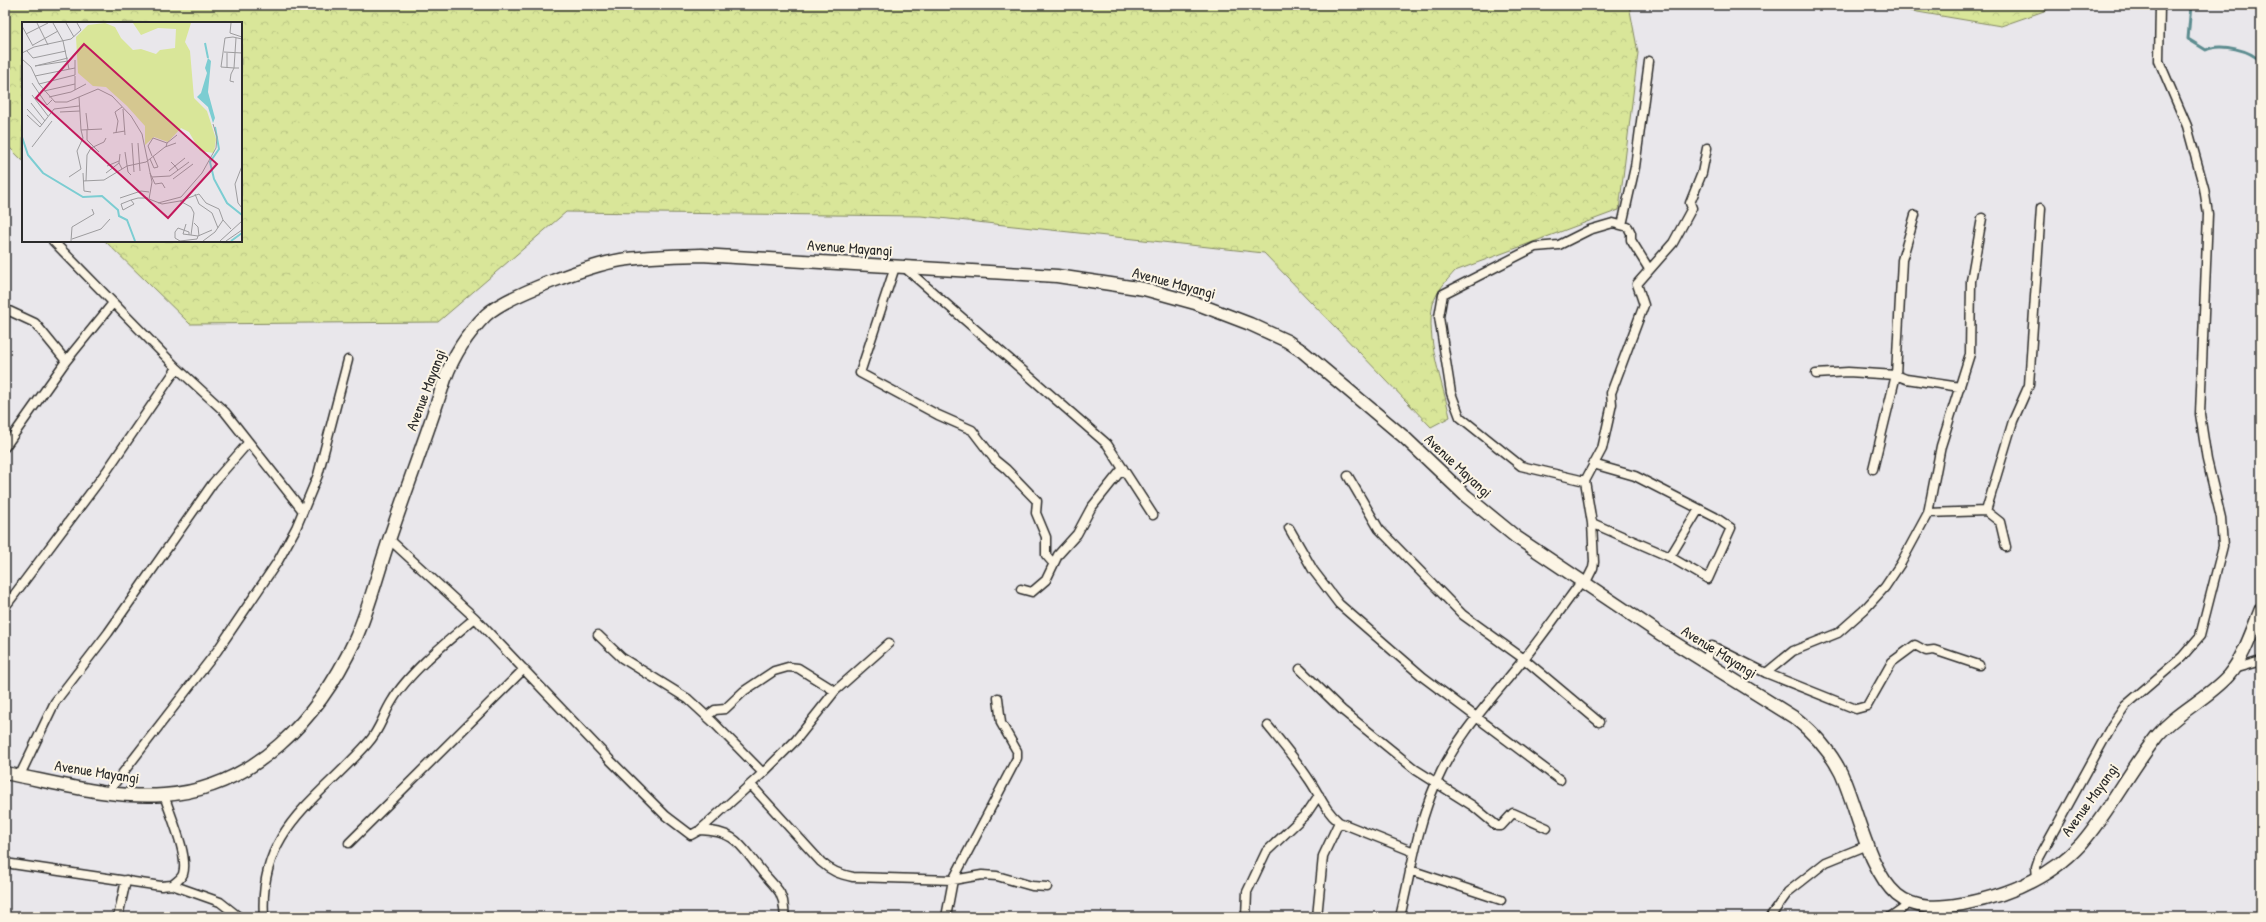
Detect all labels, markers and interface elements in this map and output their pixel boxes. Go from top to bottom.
inset map [22,22,242,242]
street label: Avenue Mayangi [807,234,893,261]
street label: Avenue Mayangi [1130,261,1218,304]
street label: Avenue Mayangi [400,346,451,433]
street label: Avenue Mayangi [1420,429,1497,502]
street label: Avenue Mayangi [1678,620,1761,683]
street label: Avenue Mayangi [53,754,141,789]
street label: Avenue Mayangi [2056,759,2123,840]

